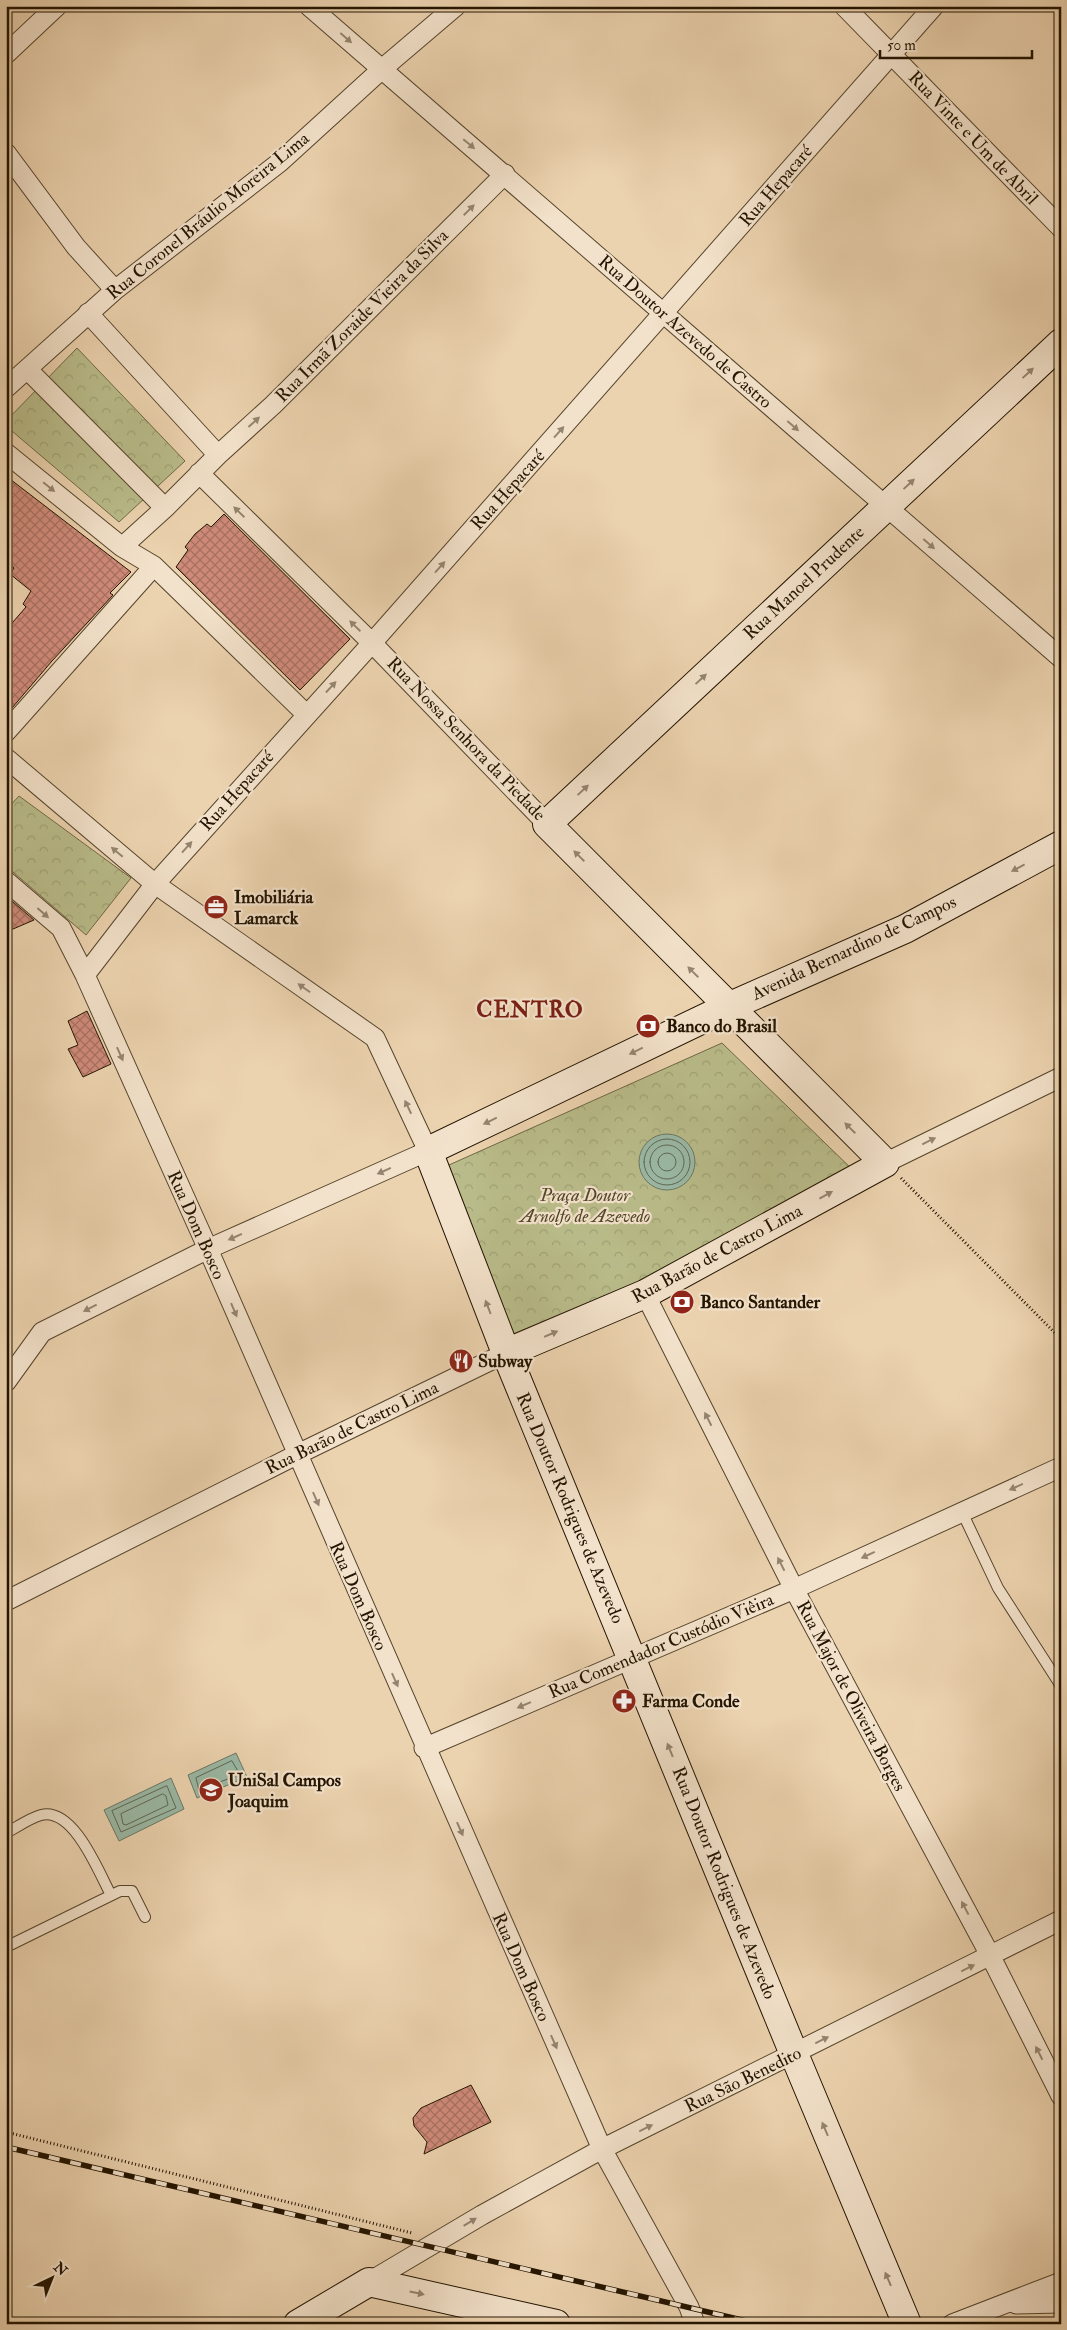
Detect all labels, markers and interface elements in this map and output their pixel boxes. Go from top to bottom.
scale bar [880,28,1032,60]
one-way arrow [340,32,352,43]
text: 50 m [887,36,916,55]
street label: Rua Vinte e Um de Abril [903,66,1043,210]
street label: Rua Coronel Bráulio Moreira Lima [102,127,314,305]
one-way arrow [463,138,475,150]
street label: Rua Hepacaré [734,140,818,232]
one-way arrow [463,204,475,216]
street label: Rua Irmã Zoraide Vieira da Silva [271,224,454,407]
street label: Rua Doutor Azevedo de Castro [593,250,777,414]
one-way arrow [1022,368,1035,379]
one-way arrow [247,416,259,428]
one-way arrow [787,420,799,431]
one-way arrow [553,426,565,438]
street label: Rua Hepacaré [466,445,551,535]
one-way arrow [903,478,915,490]
one-way arrow [42,482,55,493]
one-way arrow [233,506,245,518]
street label: Rua Manoel Prudente [739,521,870,645]
one-way arrow [922,538,934,550]
one-way arrow [434,561,446,573]
one-way arrow [349,620,361,632]
street label: Rua Nossa Senhora da Piedade [382,652,551,826]
one-way arrow [695,673,707,685]
one-way arrow [325,682,337,694]
street label: Rua Hepacaré [195,746,280,836]
one-way arrow [577,785,589,796]
one-way arrow [181,842,193,854]
one-way arrow [112,846,124,858]
one-way arrow [574,851,586,863]
one-way arrow [1010,864,1025,872]
place label: Imobiliária Lamarck [234,886,314,930]
street label: Avenida Bernardino de Campos [747,890,960,1006]
office icon: Imobiliária Lamarck [203,894,229,920]
one-way arrow [37,907,49,919]
one-way arrow [688,966,700,978]
one-way arrow [298,983,311,993]
district label: CENTRO [476,996,584,1024]
bank icon: Banco do Brasil [635,1013,661,1039]
place label: Banco do Brasil [666,1015,777,1038]
one-way arrow [629,1046,644,1055]
one-way arrow [117,1047,125,1061]
one-way arrow [403,1100,411,1114]
one-way arrow [483,1117,497,1125]
one-way arrow [844,1122,856,1134]
one-way arrow [922,1137,936,1145]
street label: Rua Dom Bosco [162,1167,230,1283]
one-way arrow [377,1167,391,1175]
park label: Praça Doutor Arnolfo de Azevedo [518,1184,650,1228]
one-way arrow [819,1191,833,1199]
street label: Rua Barão de Castro Lima [628,1199,807,1309]
one-way arrow [228,1233,242,1241]
bank icon: Banco Santander [669,1289,695,1315]
place label: Banco Santander [700,1291,821,1314]
one-way arrow [484,1300,492,1314]
one-way arrow [230,1303,238,1317]
one-way arrow [82,1304,97,1312]
one-way arrow [544,1329,558,1337]
restaurant icon: Subway [448,1348,474,1374]
place label: Subway [478,1350,533,1373]
street label: Rua Barão de Castro Lima [262,1376,443,1480]
street label: Rua Doutor Rodrigues de Azevedo [511,1389,629,1627]
one-way arrow [704,1412,712,1426]
one-way arrow [1009,1484,1023,1492]
one-way arrow [312,1492,320,1506]
street label: Rua Dom Bosco [324,1538,392,1654]
one-way arrow [861,1551,875,1559]
one-way arrow [777,1557,785,1571]
street label: Rua Comendador Custódio Viêira [545,1588,778,1704]
street label: Rua Major de Oliveira Borges [791,1597,911,1795]
one-way arrow [391,1673,399,1687]
pharmacy icon: Farma Conde [611,1688,637,1714]
place label: Farma Conde [642,1690,740,1713]
one-way arrow [517,1702,531,1710]
one-way arrow [666,1742,673,1757]
street label: Rua Doutor Rodrigues de Azevedo [667,1763,781,2003]
place label: UniSal Campos Joaquim [227,1769,341,1813]
school or university icon: UniSal Campos Joaquim [198,1777,224,1803]
one-way arrow [457,1822,465,1836]
one-way arrow [961,1901,969,1916]
street label: Rua Dom Bosco [487,1909,555,2025]
one-way arrow [961,1964,975,1972]
one-way arrow [551,2035,559,2049]
one-way arrow [815,2036,830,2044]
street label: Rua São Benedito [681,2042,805,2118]
one-way arrow [1035,2046,1043,2060]
one-way arrow [821,2122,829,2136]
one-way arrow [638,2124,653,2132]
one-way arrow [464,2217,477,2226]
north arrow [28,2252,78,2302]
text: N [49,2258,71,2280]
one-way arrow [884,2272,892,2286]
one-way arrow [409,2289,424,2297]

